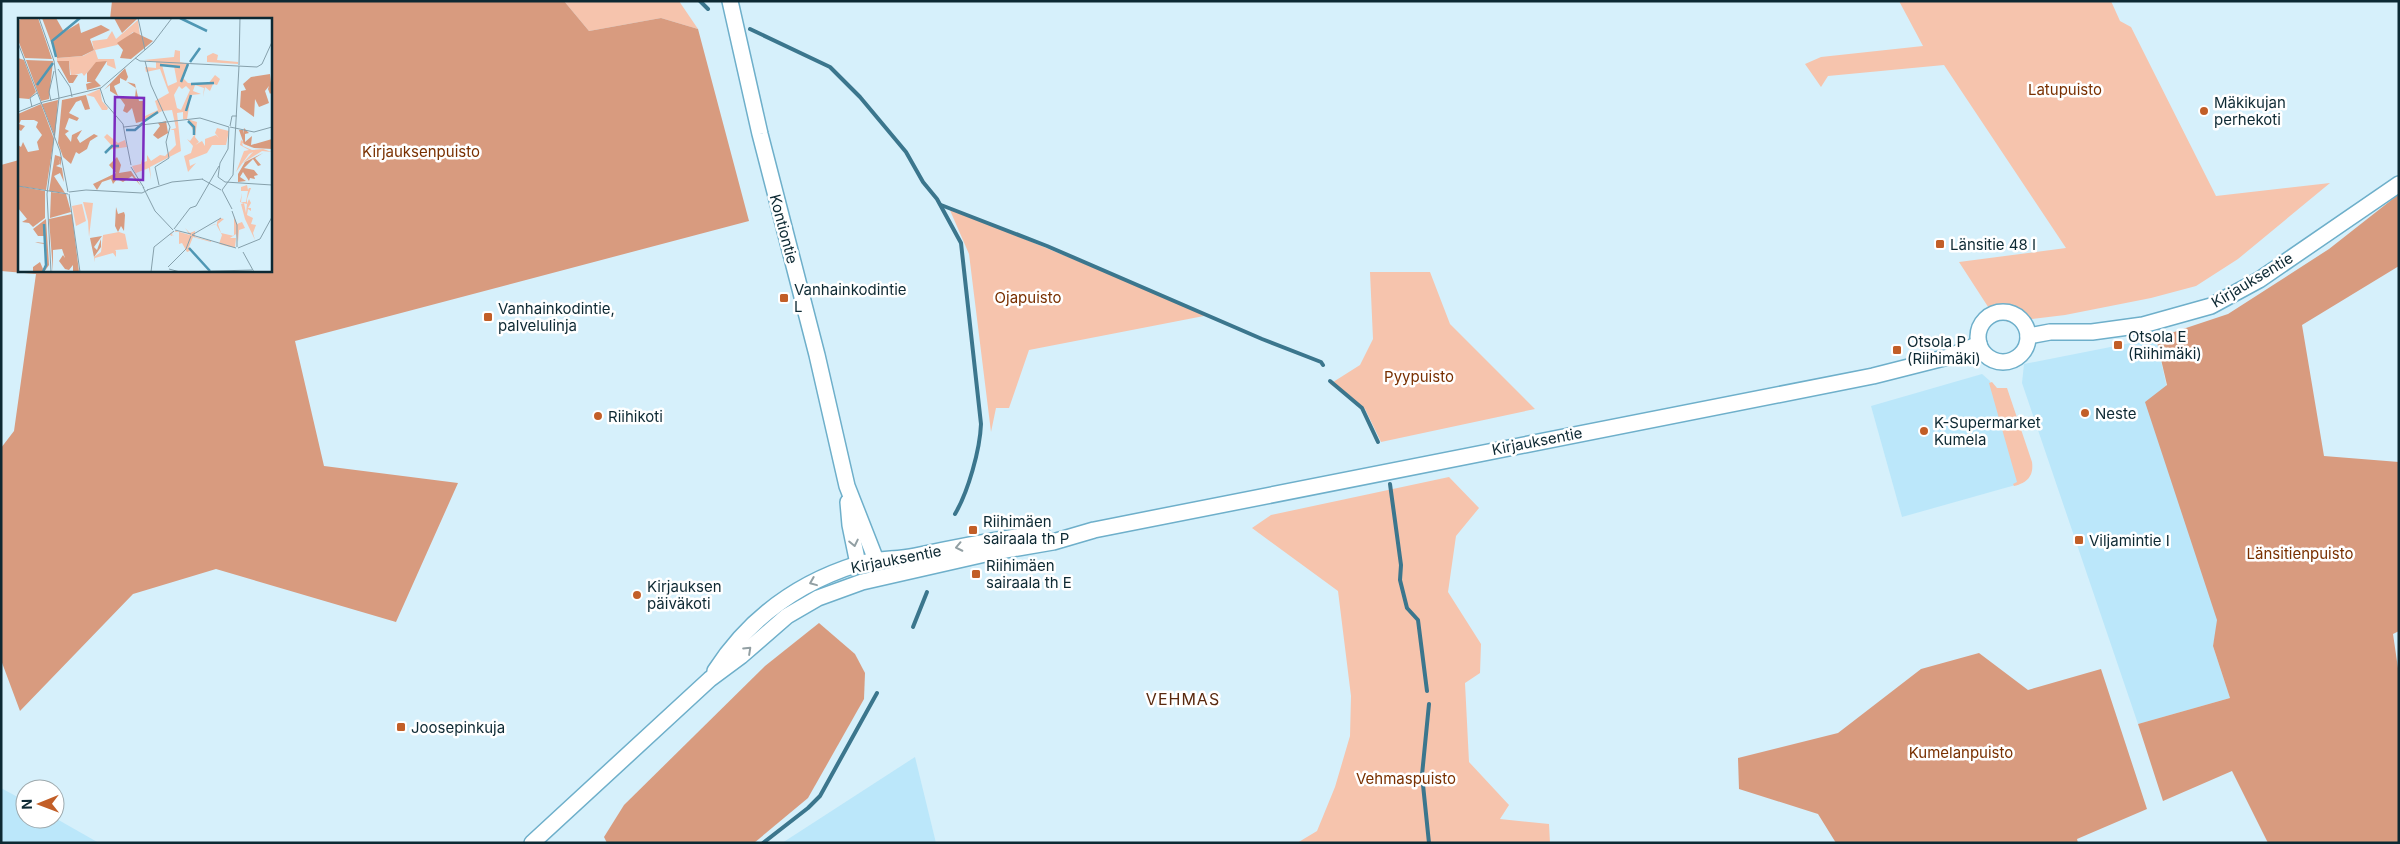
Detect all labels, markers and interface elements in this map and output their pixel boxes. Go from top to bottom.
inset map [18,18,271,271]
park label: Latupuisto [2028,80,2102,99]
place label: Mäkikujan perhekoti [2214,93,2286,129]
marker: Mäkikujan perhekoti [2198,105,2210,117]
park label: Kirjauksenpuisto [362,142,480,161]
street label: Kontiontie [766,192,802,266]
place label: Länsitie 48 I [1950,235,2036,254]
marker: Länsitie 48 I [1934,238,1946,250]
street label: Kirjauksentie [2208,248,2296,312]
place label: Vanhainkodintie L [794,280,907,316]
park label: Ojapuisto [995,288,1061,307]
marker: Vanhainkodintie L [778,292,790,304]
place label: Vanhainkodintie, palvelulinja [498,299,615,335]
marker: Vanhainkodintie, palvelulinja [482,311,494,323]
place label: Otsola E (Riihimäki) [2128,327,2202,363]
place label: Otsola P (Riihimäki) [1907,332,1981,368]
marker: Otsola E (Riihimäki) [2112,339,2124,351]
marker: Otsola P (Riihimäki) [1891,344,1903,356]
park label: Pyypuisto [1384,367,1454,386]
place label: Neste [2095,404,2136,423]
place label: Riihikoti [608,407,663,426]
marker: Neste [2079,407,2091,419]
marker: Riihikoti [592,410,604,422]
place label: K-Supermarket Kumela [1934,413,2041,449]
street label: Kirjauksentie [1490,423,1584,459]
marker: K-Supermarket Kumela [1918,425,1930,437]
place label: Riihimäen sairaala th P [983,512,1069,548]
marker: Riihimäen sairaala th P [967,524,979,536]
place label: Viljamintie I [2089,531,2170,550]
marker: Viljamintie I [2073,534,2085,546]
one-way arrow [848,538,858,547]
street label: Kirjauksentie [849,541,943,577]
one-way arrow [954,541,963,552]
park label: Länsitienpuisto [2247,544,2353,563]
place label: Riihimäen sairaala th E [986,556,1072,592]
marker: Riihimäen sairaala th E [970,568,982,580]
one-way arrow [809,575,818,586]
place label: Kirjauksen päiväkoti [647,577,722,613]
marker: Kirjauksen päiväkoti [631,589,643,601]
one-way arrow [743,646,752,655]
district label: VEHMAS [1146,689,1220,709]
place label: Joosepinkuja [411,718,505,737]
marker: Joosepinkuja [395,721,407,733]
park label: Kumelanpuisto [1909,743,2013,762]
park label: Vehmaspuisto [1356,769,1456,788]
north arrow [15,779,65,829]
text: N [18,799,35,810]

